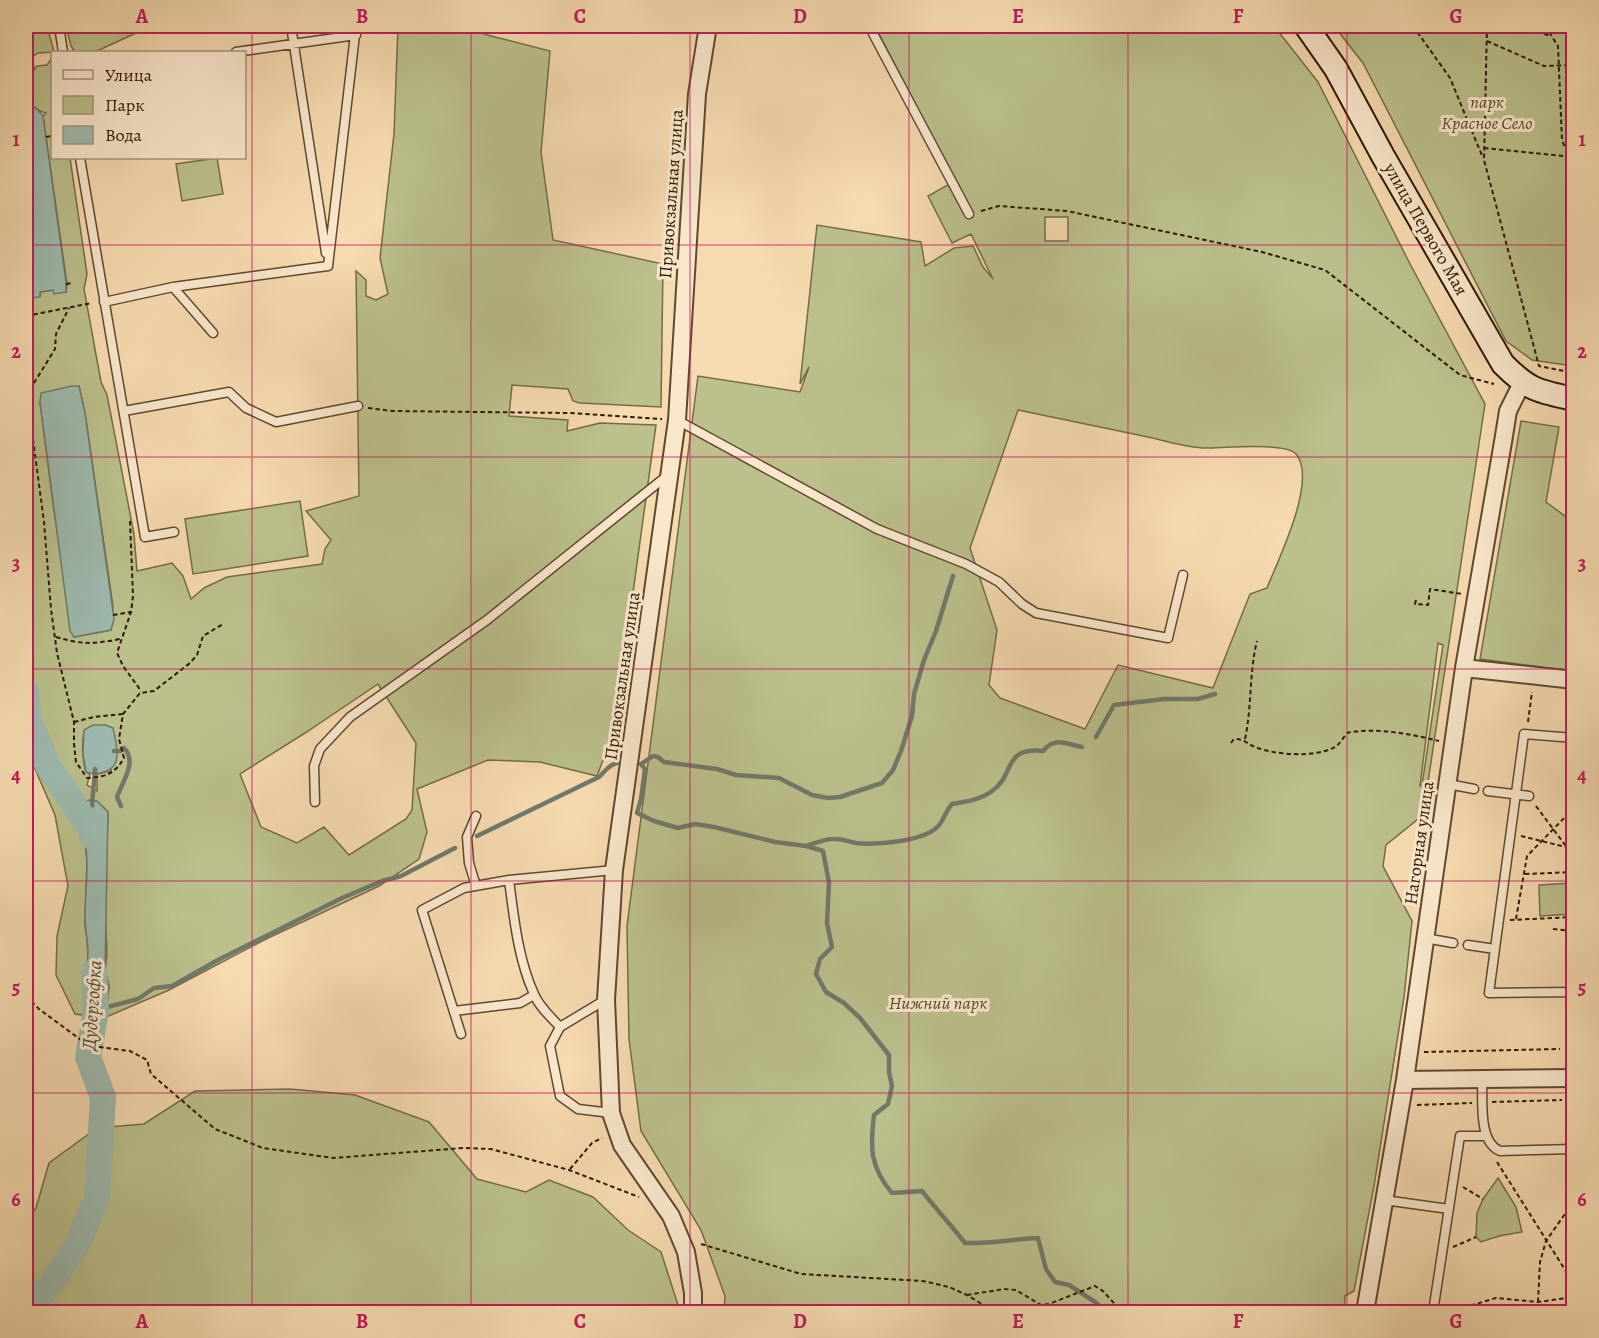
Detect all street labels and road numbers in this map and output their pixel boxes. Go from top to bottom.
street label: Привокзальная улица [653,108,689,279]
street label: улица Первого Мая [1378,157,1474,300]
street label: Привокзальная улица [598,590,646,762]
street label: Нагорная улица [1398,779,1440,906]

